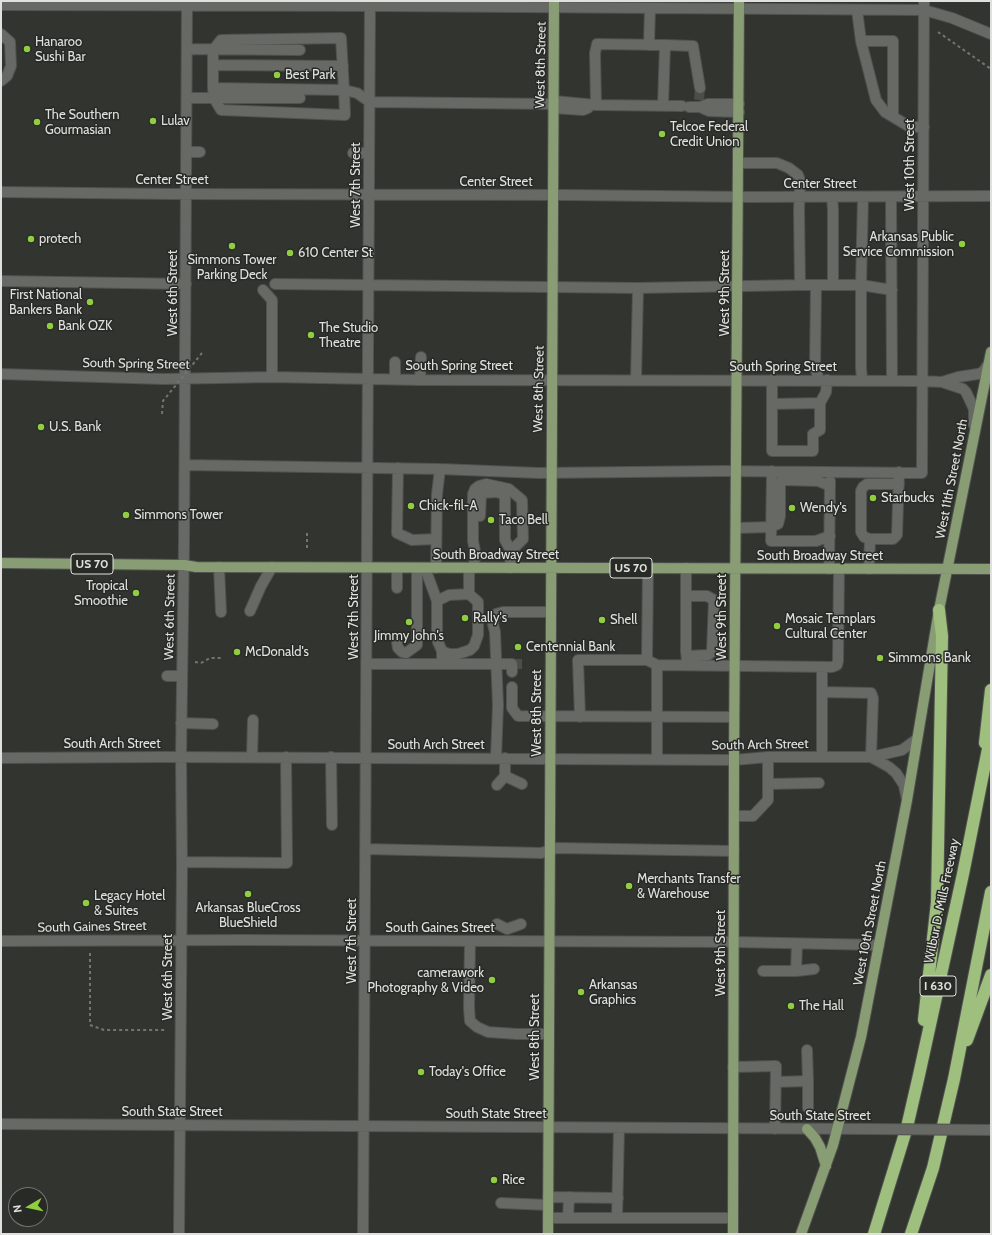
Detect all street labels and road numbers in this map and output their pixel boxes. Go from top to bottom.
street label: West 8th Street [532,21,550,109]
street label: West 10th Street [902,119,918,211]
street label: West 7th Street [348,142,364,228]
street label: Center Street [135,172,209,188]
street label: Center Street [459,174,533,190]
street label: Center Street [783,176,857,192]
street label: West 6th Street [165,250,181,336]
street label: West 9th Street [717,250,733,336]
street label: West 8th Street [530,345,548,433]
street label: South Spring Street [82,355,190,373]
street label: South Spring Street [405,358,513,374]
street label: South Spring Street [729,359,837,375]
street label: West 11th Street North [933,418,971,540]
street label: South Broadway Street [433,547,559,563]
street label: South Broadway Street [757,548,883,564]
road number: US 70 [71,554,113,574]
road number: US 70 [610,558,652,578]
street label: West 6th Street [161,574,179,660]
street label: West 7th Street [346,574,362,660]
street label: West 9th Street [714,574,730,660]
street label: West 8th Street [529,670,545,756]
street label: South Arch Street [63,736,161,752]
street label: South Arch Street [711,736,809,754]
street label: South Arch Street [387,737,485,753]
street label: Wilbur D. Mills Freeway [921,837,963,965]
street label: West 10th Street North [850,859,890,987]
street label: West 7th Street [344,898,360,984]
street label: West 9th Street [713,910,729,996]
street label: South Gaines Street [37,918,147,936]
street label: South Gaines Street [385,920,495,936]
street label: West 6th Street [160,934,176,1020]
road number: I 630 [920,976,956,996]
street label: West 8th Street [527,994,543,1080]
street label: South State Street [121,1104,223,1120]
street label: South State Street [445,1106,547,1122]
street label: South State Street [769,1108,871,1124]

